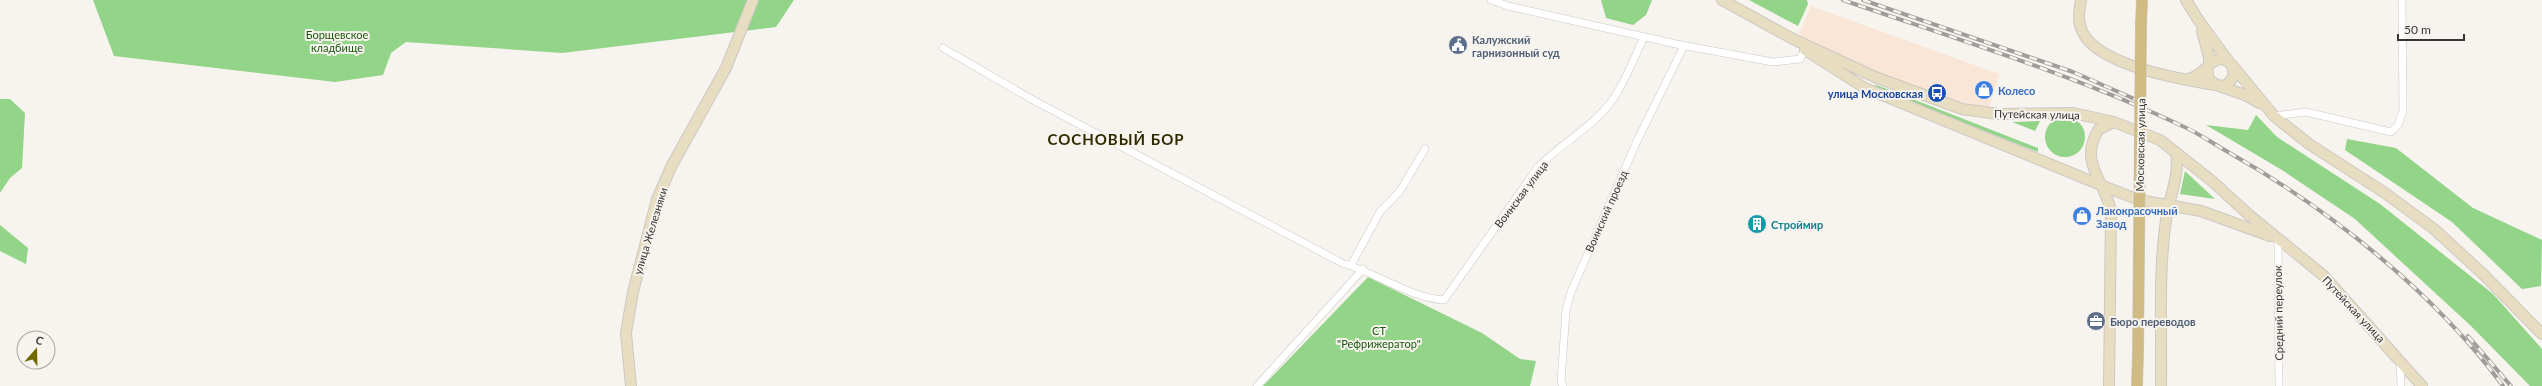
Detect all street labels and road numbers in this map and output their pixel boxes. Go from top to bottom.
street label: Московская улица [2133,98,2147,192]
street label: Путейская улица [1994,107,2080,121]
street label: Воинская улица [1492,158,1550,230]
street label: Воинский проезд [1582,168,1630,254]
street label: улица Железняки [631,186,669,276]
street label: Средний переулок [2271,265,2285,361]
street label: Путейская улица [2320,273,2388,345]

